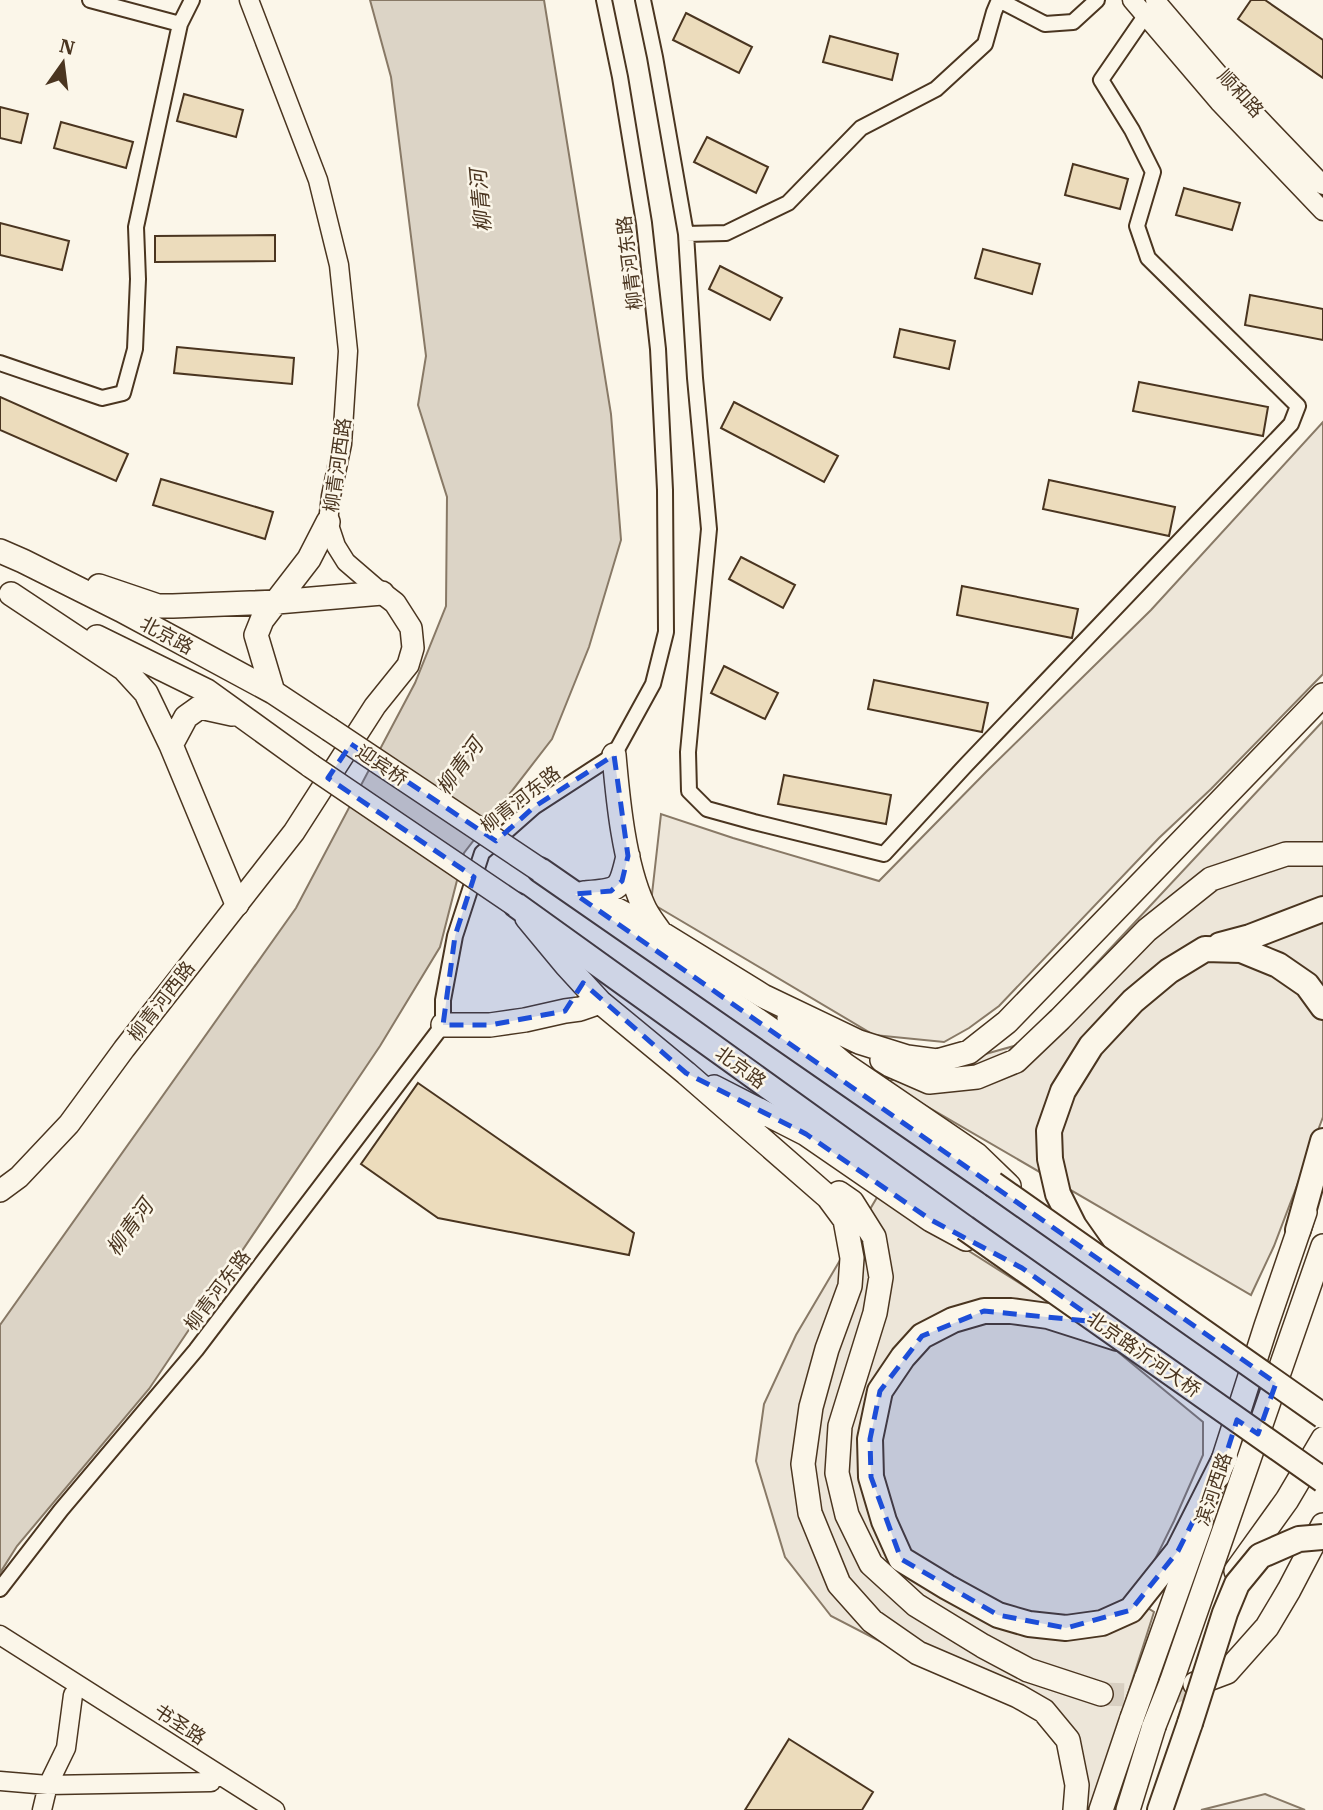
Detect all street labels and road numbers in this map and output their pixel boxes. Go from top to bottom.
street label: 顺和路 [1213,64,1269,122]
street label: 柳青河东路 [611,214,647,312]
street label: 柳青河西路 [319,416,355,514]
street label: 北京路 [136,611,198,659]
street label: 迎宾桥 [352,739,412,791]
street label: 柳青河东路 [475,760,565,838]
street label: 柳青河西路 [122,956,200,1046]
street label: 北京路 [711,1041,771,1093]
street label: 柳青河东路 [179,1245,255,1335]
street label: 北京路沂河大桥 [1083,1306,1205,1402]
street label: 滨河西路 [1189,1449,1237,1529]
street label: 书圣路 [150,1698,210,1750]

